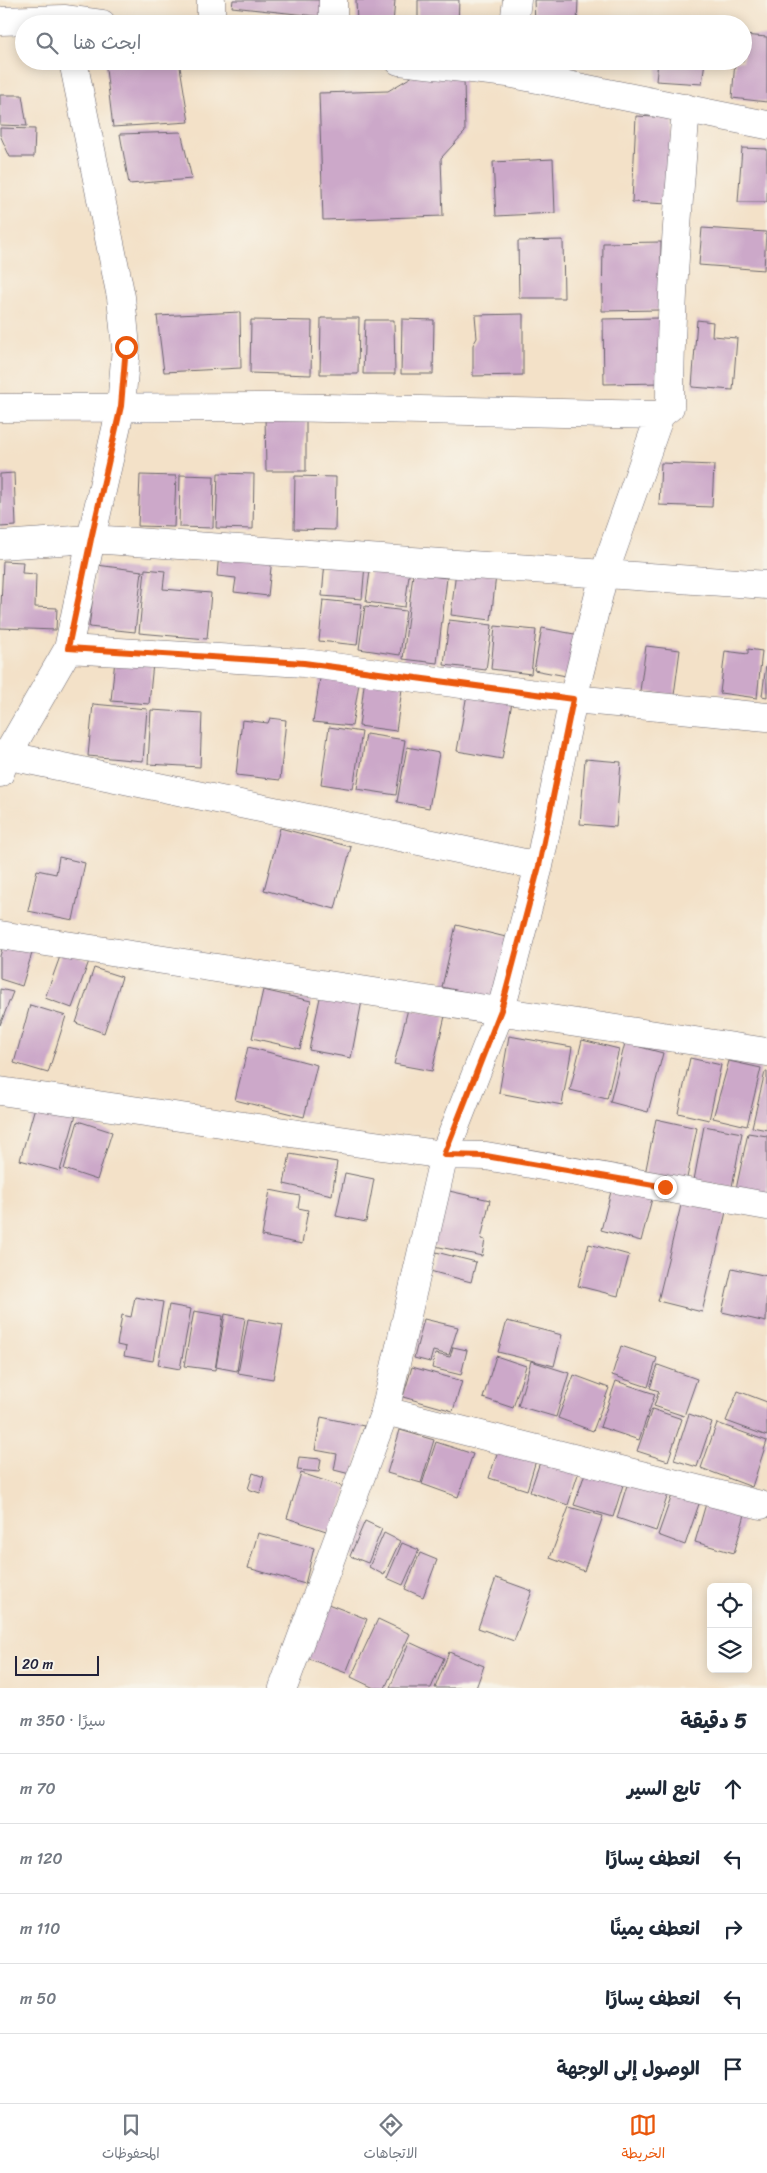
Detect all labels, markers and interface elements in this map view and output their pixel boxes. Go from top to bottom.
search box [15,15,752,70]
text: ابحث هنا [73,26,141,59]
icon: search [33,29,61,57]
route start [115,336,138,359]
route end [654,1176,677,1199]
map controls [707,1583,752,1673]
button: locate [707,1583,752,1628]
button: layers [707,1628,752,1673]
text: 20 m [22,1652,53,1677]
scale bar [15,1653,99,1676]
text: 5 دقيقة [680,1702,747,1740]
text: سيرًا · 350 m [20,1706,106,1735]
text: تابع السير [627,1772,700,1805]
text: 70 m [20,1774,56,1803]
icon: ahead [719,1775,747,1803]
text: انعطف يسارًا [605,1842,700,1875]
text: 120 m [20,1844,63,1873]
icon: left [719,1845,747,1873]
text: انعطف يمينًا [610,1912,700,1945]
text: 110 m [20,1914,60,1943]
icon: right [719,1915,747,1943]
text: انعطف يسارًا [605,1982,700,2015]
text: 50 m [20,1984,56,2013]
icon: left [719,1985,747,2013]
text: الوصول إلى الوجهة [557,2052,700,2085]
icon: arrive [719,2055,747,2083]
tab: المحفوظات [102,2111,160,2166]
tab: الاتجاهات [363,2111,418,2166]
tab: الخريطة [621,2111,665,2166]

